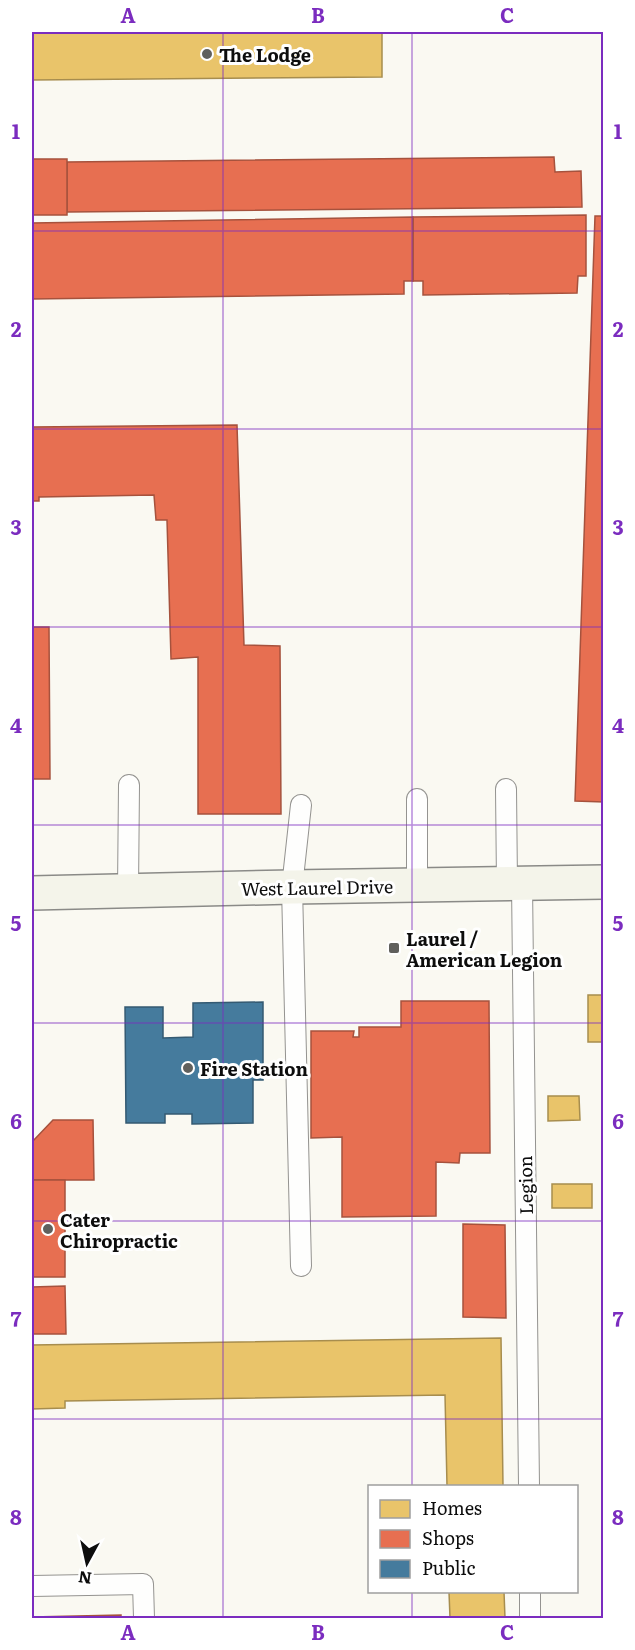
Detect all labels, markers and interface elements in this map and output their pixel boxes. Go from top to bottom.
text: A [120,0,136,29]
text: B [311,0,325,29]
text: C [500,0,514,29]
place label: The Lodge [219,41,311,68]
marker: The Lodge [200,47,214,61]
text: 1 [12,115,20,145]
text: 1 [614,115,622,145]
text: 2 [11,313,22,343]
text: 2 [613,313,624,343]
text: 3 [10,511,22,541]
text: 3 [612,511,624,541]
text: 4 [10,709,22,739]
text: 4 [612,709,624,739]
street label: West Laurel Drive [241,872,393,902]
text: 5 [11,907,22,937]
text: 5 [613,907,624,937]
place label: Laurel / American Legion [406,925,563,973]
marker: Laurel / American Legion [387,941,401,955]
place label: Fire Station [200,1055,308,1082]
marker: Fire Station [181,1061,195,1075]
text: 6 [10,1105,22,1135]
text: 6 [612,1105,624,1135]
street label: Legion [511,1155,539,1215]
place label: Cater Chiropractic [60,1206,178,1254]
marker: Cater Chiropractic [41,1222,55,1236]
text: 7 [11,1303,22,1333]
text: 7 [613,1303,624,1333]
legend [368,1485,578,1593]
text: Homes [422,1494,482,1521]
text: 8 [10,1501,22,1531]
text: 8 [612,1501,624,1531]
text: Shops [422,1524,474,1551]
north arrow [57,1533,117,1593]
text: Public [422,1554,476,1581]
text: N [76,1566,93,1592]
text: A [120,1616,136,1646]
text: B [311,1616,325,1646]
text: C [500,1616,514,1646]

